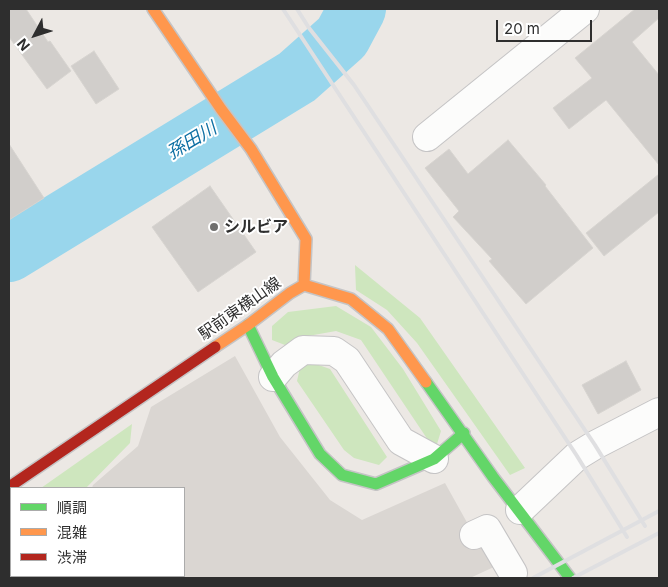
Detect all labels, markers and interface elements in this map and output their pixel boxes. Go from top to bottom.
north arrow [10,10,60,60]
scale bar [498,10,594,42]
text: 20 m [504,19,540,38]
text: N [13,35,33,55]
water label: 孫田川 [163,118,221,164]
place label: シルビア [224,217,288,237]
marker: シルビア [208,221,220,233]
street label: 駅前東横山線 [195,274,285,344]
legend [10,487,185,577]
text: 順調 [57,498,87,517]
text: 混雑 [57,523,87,542]
text: 渋滞 [57,548,87,567]

